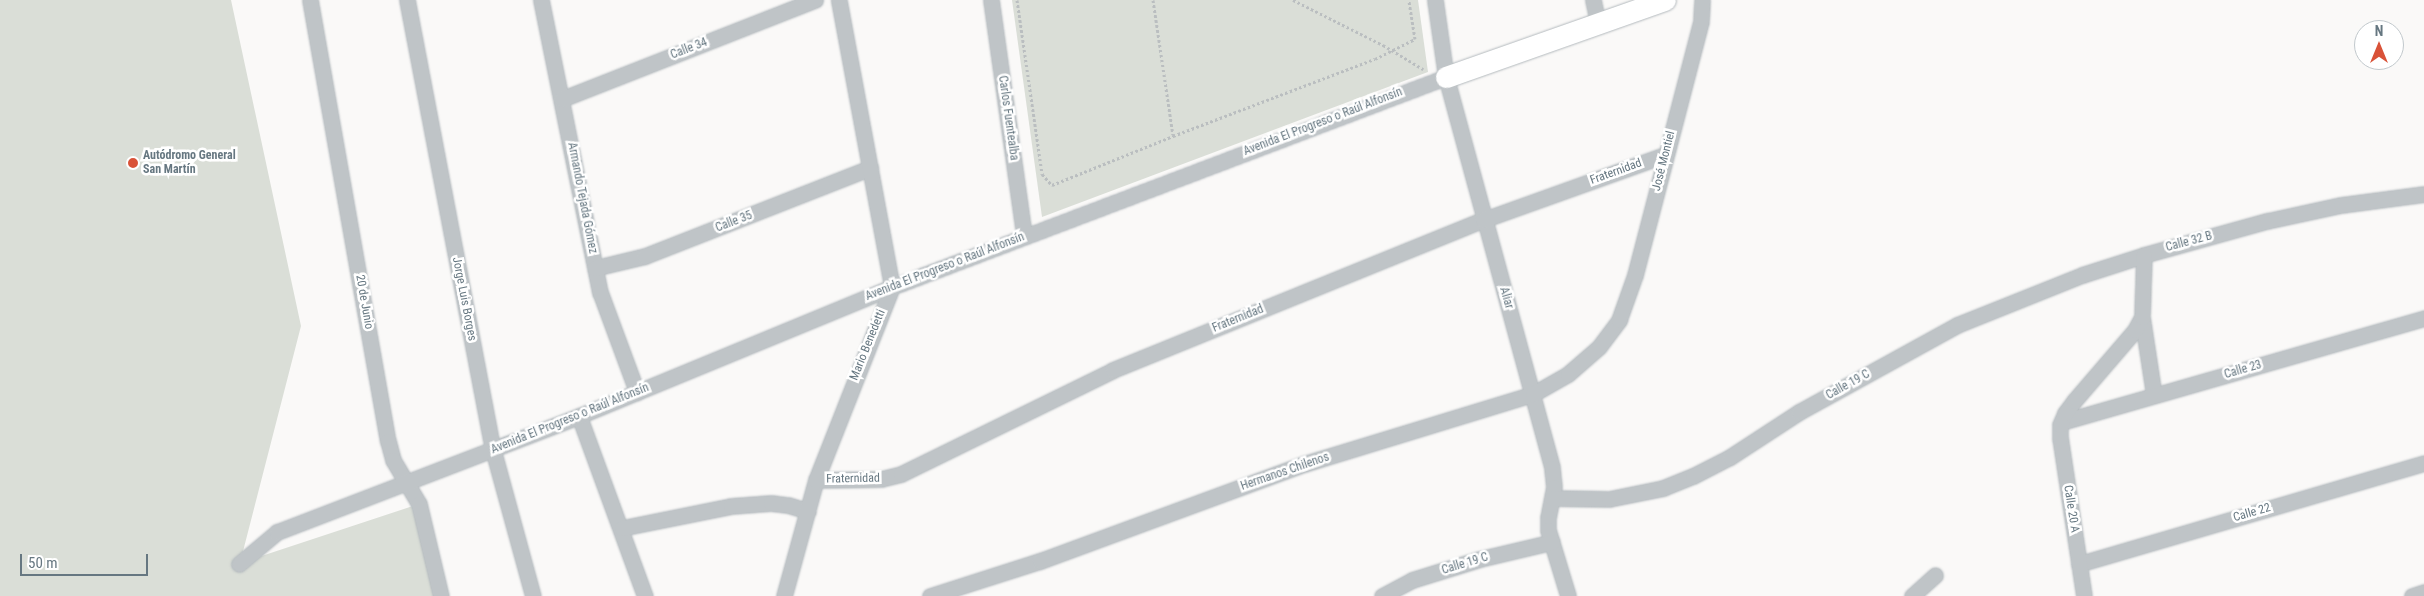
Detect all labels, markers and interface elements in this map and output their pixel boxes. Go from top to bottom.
north arrow [2354,20,2404,70]
text: N [2375,23,2383,39]
street label: Calle 34 [669,35,709,63]
street label: Carlos Fuentealba [995,75,1021,161]
street label: Avenida El Progreso o Raúl Alfonsín [1242,85,1404,159]
street label: José Montiel [1650,130,1678,192]
street label: Armando Tejada Gómez [564,141,600,255]
place label: Autódromo General San Martín [143,149,236,177]
street label: Fraternidad [1588,156,1644,188]
marker: Autódromo General San Martín [127,157,139,169]
street label: Calle 35 [714,208,754,236]
street label: Calle 32 B [2164,229,2214,255]
street label: Avenida El Progreso o Raúl Alfonsín [864,230,1026,304]
street label: Jorge Luis Borges [449,256,479,342]
street label: 20 de Junio [352,274,376,330]
street label: Aliar [1496,286,1516,310]
street label: Fraternidad [1210,302,1266,336]
street label: Mario Benedetti [847,308,889,382]
street label: Calle 23 [2223,358,2263,382]
street label: Calle 19 C [1824,367,1872,403]
street label: Avenida El Progreso o Raúl Alfonsín [489,381,651,457]
street label: Hermanos Chilenos [1239,450,1331,494]
street label: Fraternidad [826,471,880,487]
street label: Calle 20 A [2060,484,2082,534]
street label: Calle 22 [2232,501,2272,525]
scale bar [22,544,150,576]
street label: Calle 19 C [1440,550,1490,578]
text: 50 m [28,554,58,572]

